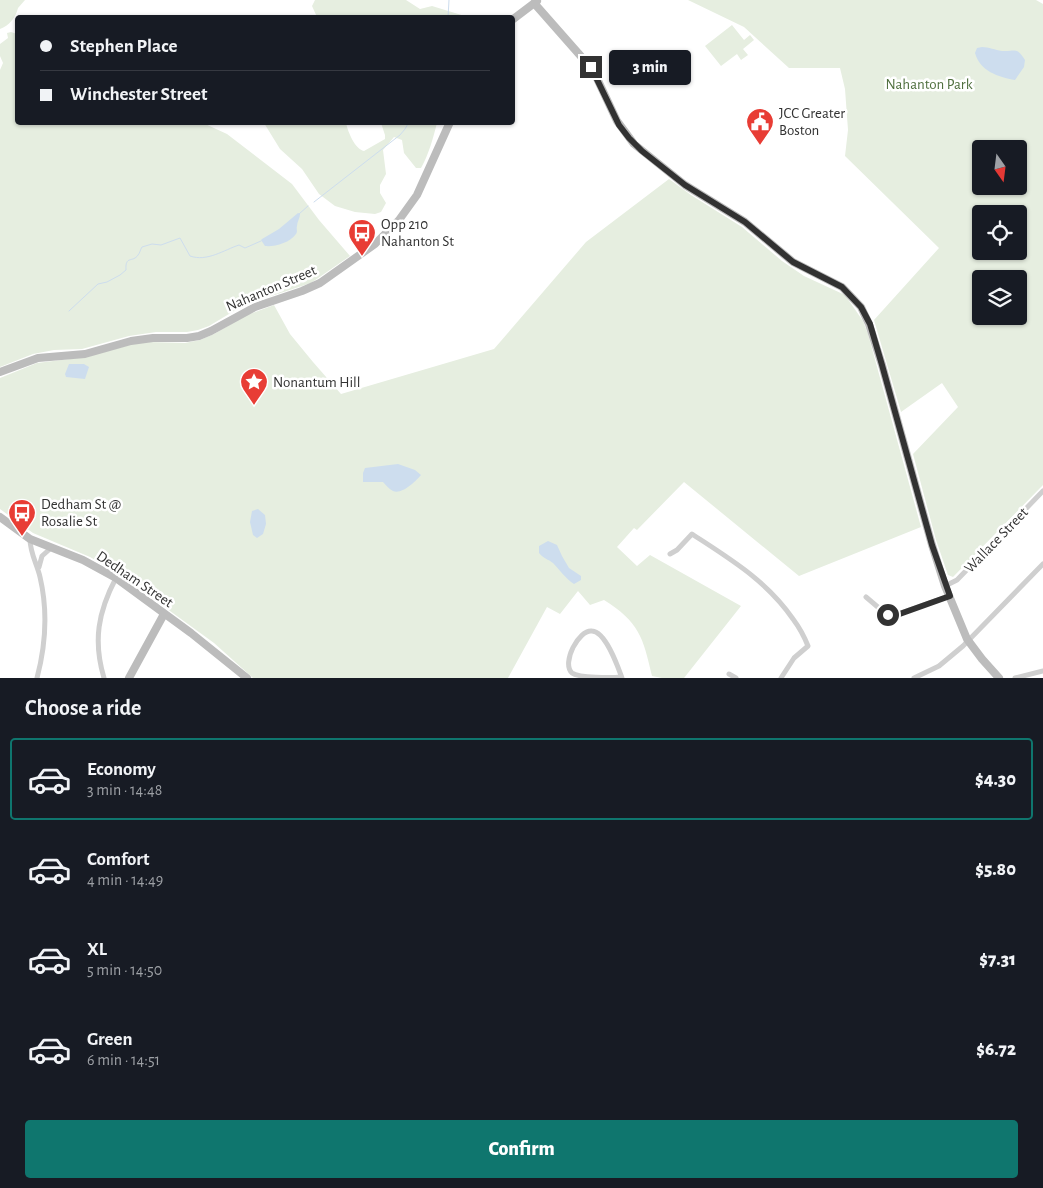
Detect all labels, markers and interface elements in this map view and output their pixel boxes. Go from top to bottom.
text: Stephen Place [70,37,178,56]
callout: 3 min [608,50,691,84]
route end [580,56,602,78]
text: 3 min [632,59,668,75]
park label: Nahanton Park [885,77,973,92]
text: Winchester Street [70,85,207,104]
place label: JCC Greater Boston [779,106,845,138]
public building icon: JCC Greater Boston [745,107,775,146]
north arrow [972,140,1028,195]
map controls [972,140,1027,325]
button: locate [972,205,1027,260]
place label: Opp 210 Nahanton St [381,217,454,249]
bus stop icon: Opp 210 Nahanton St [347,218,377,257]
street label: Nahanton Street [224,263,319,314]
button: layers [972,270,1027,325]
place icon: Nonantum Hill [239,367,269,406]
place label: Nonantum Hill [273,375,360,390]
place label: Dedham St @ Rosalie St [41,497,121,529]
bus stop icon: Dedham St @ Rosalie St [7,498,37,537]
street label: Wallace Street [962,505,1031,576]
street label: Dedham Street [94,548,176,611]
route start [877,604,899,626]
text: Choose a ride [25,697,141,719]
icon: car [27,757,72,802]
text: Economy [87,760,156,779]
text: $4.30 [975,770,1016,789]
text: 3 min · 14:48 [87,782,162,798]
icon: car [27,847,72,892]
text: Comfort [87,850,149,869]
text: $5.80 [975,860,1016,879]
text: 4 min · 14:49 [87,872,163,888]
icon: car [27,937,72,982]
text: XL [87,940,107,959]
text: $7.31 [979,950,1016,969]
text: 5 min · 14:50 [87,962,162,978]
icon: car [27,1027,72,1072]
text: Green [87,1030,133,1049]
text: $6.72 [976,1040,1016,1059]
text: 6 min · 14:51 [87,1052,160,1068]
button: Confirm [25,1120,1018,1178]

